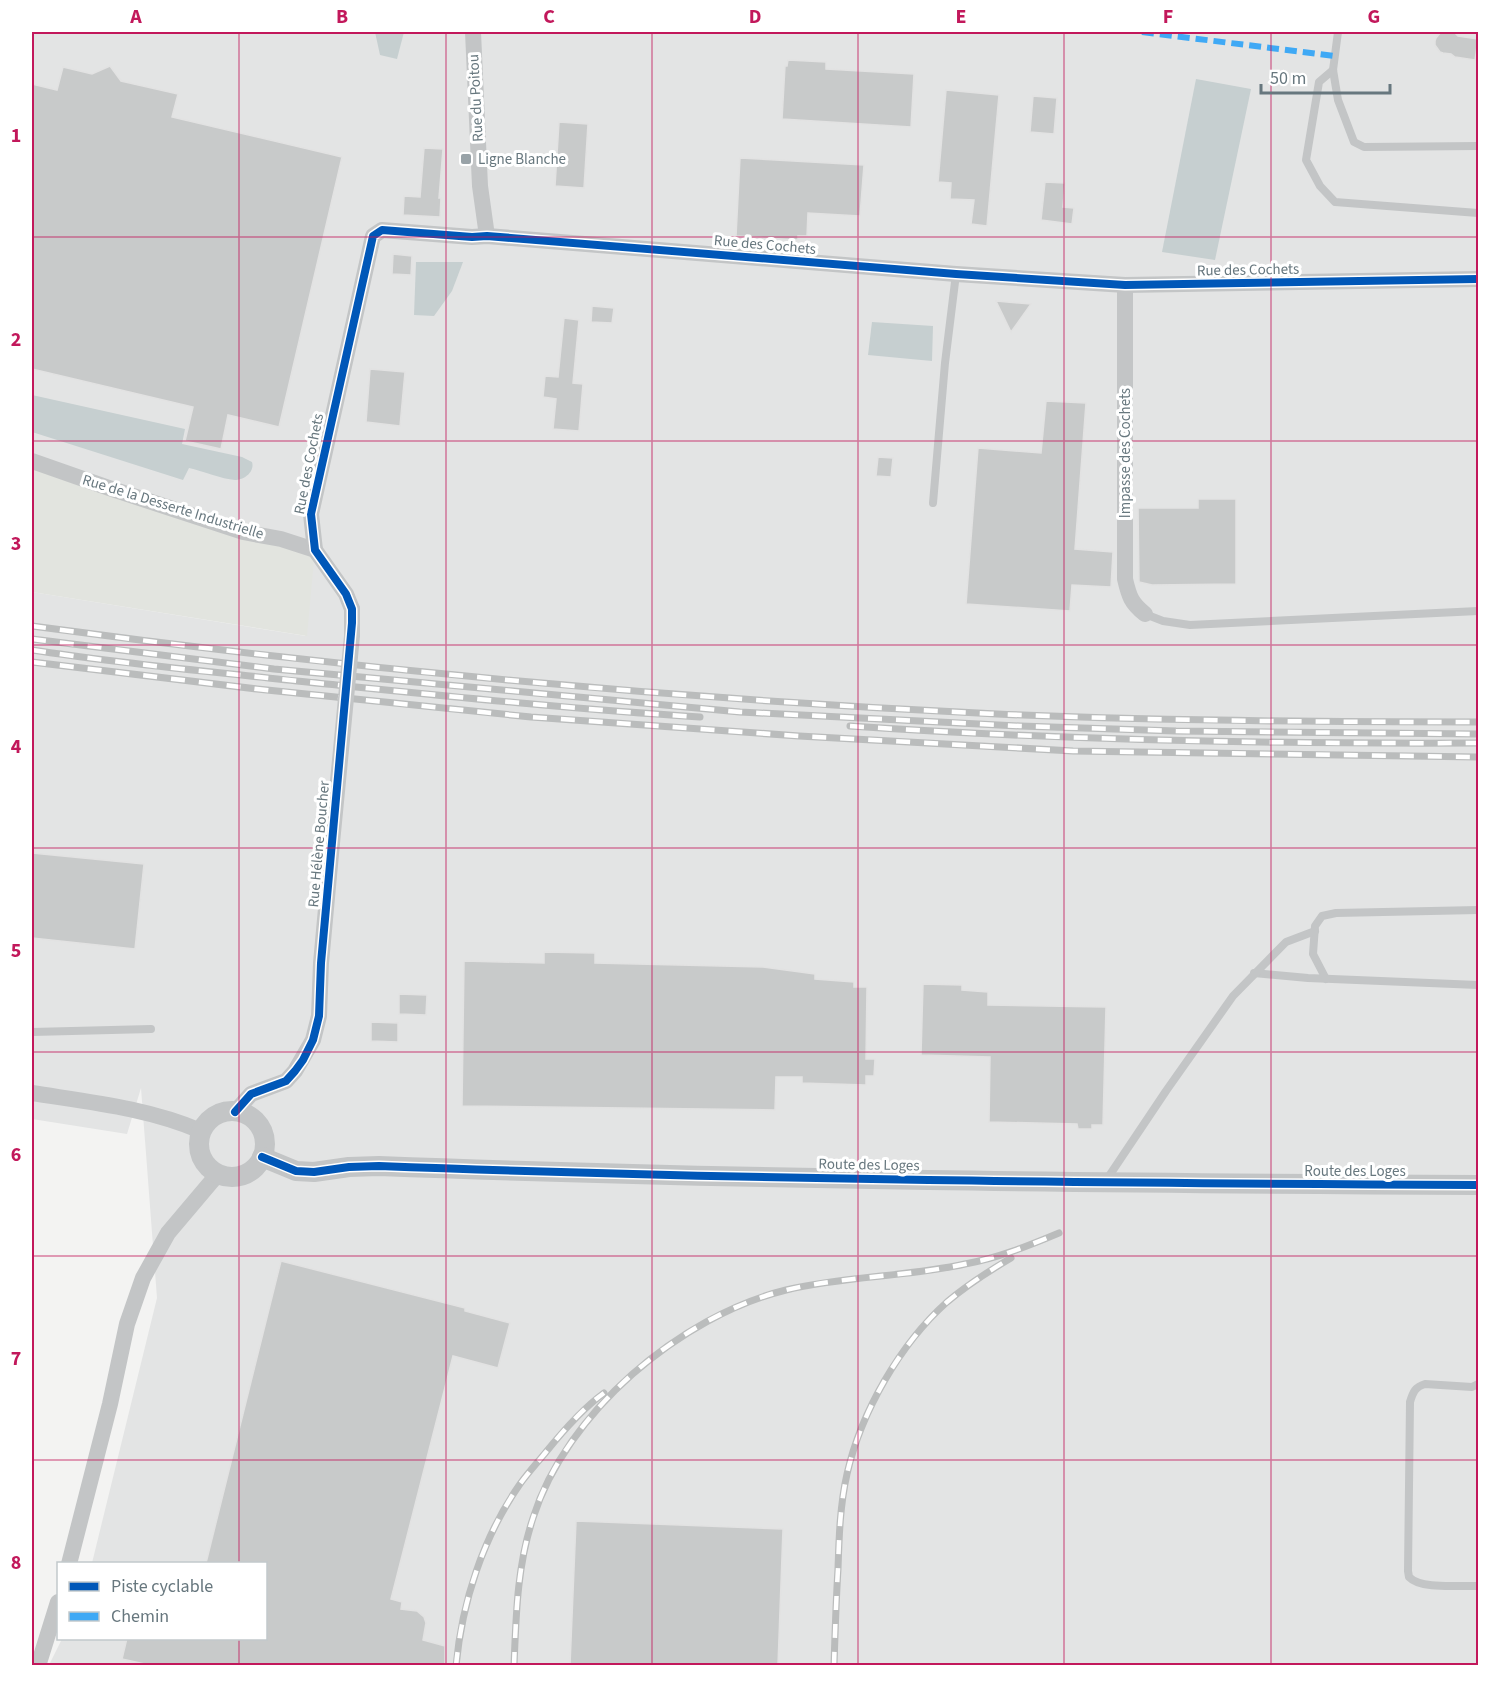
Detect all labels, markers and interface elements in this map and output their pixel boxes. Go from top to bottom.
text: A [129,3,142,31]
text: B [336,3,348,31]
text: C [543,3,555,31]
text: D [749,3,761,31]
text: E [956,3,966,31]
text: F [1163,3,1173,31]
text: G [1368,3,1380,31]
street label: Rue du Poitou [463,54,489,142]
scale bar [1261,57,1390,95]
text: 50 m [1270,66,1306,91]
text: 1 [11,122,21,150]
place label: Ligne Blanche [478,149,566,170]
marker: Ligne Blanche [459,152,473,166]
street label: Rue des Cochets [713,230,817,260]
street label: Rue des Cochets [1197,259,1299,281]
text: 2 [11,326,21,354]
street label: Impasse des Cochets [1115,388,1136,518]
street label: Rue des Cochets [289,412,329,516]
street label: Rue de la Desserte Industrielle [80,469,266,545]
text: 3 [11,530,21,558]
text: 4 [11,733,22,761]
street label: Rue Hélène Boucher [303,779,335,908]
text: 5 [11,937,21,965]
text: 6 [11,1141,21,1169]
street label: Route des Loges [818,1154,920,1176]
street label: Route des Loges [1304,1161,1406,1182]
text: 7 [11,1345,21,1373]
text: 8 [11,1549,21,1577]
legend [57,1562,267,1640]
text: Piste cyclable [111,1574,213,1599]
text: Chemin [111,1604,169,1629]

